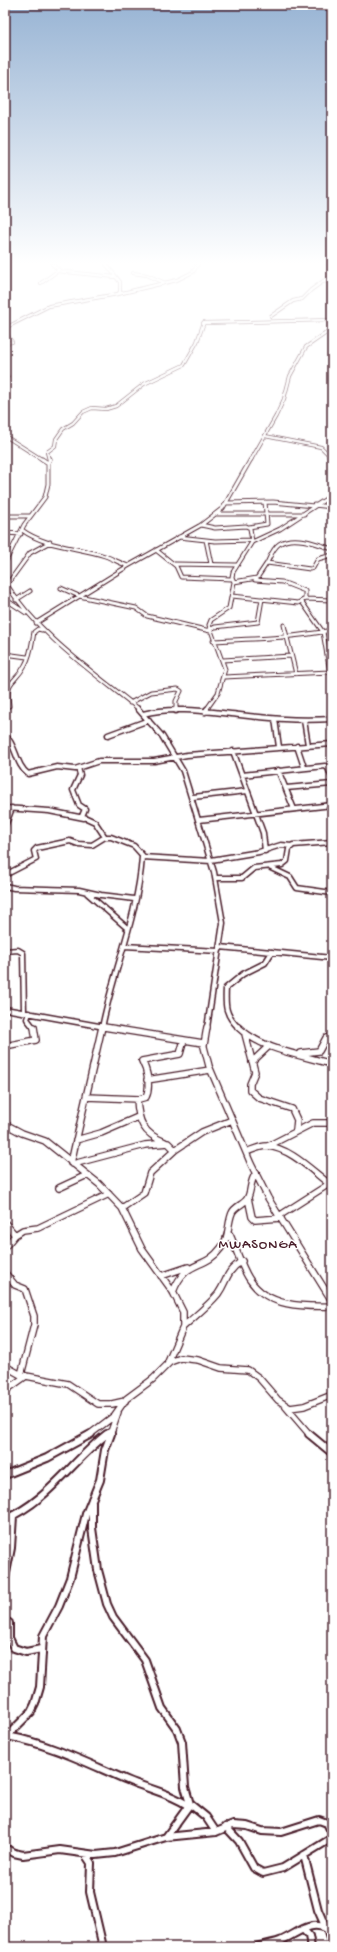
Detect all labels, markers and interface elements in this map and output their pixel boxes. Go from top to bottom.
district label: MWASONGA [218,1237,298,1254]

